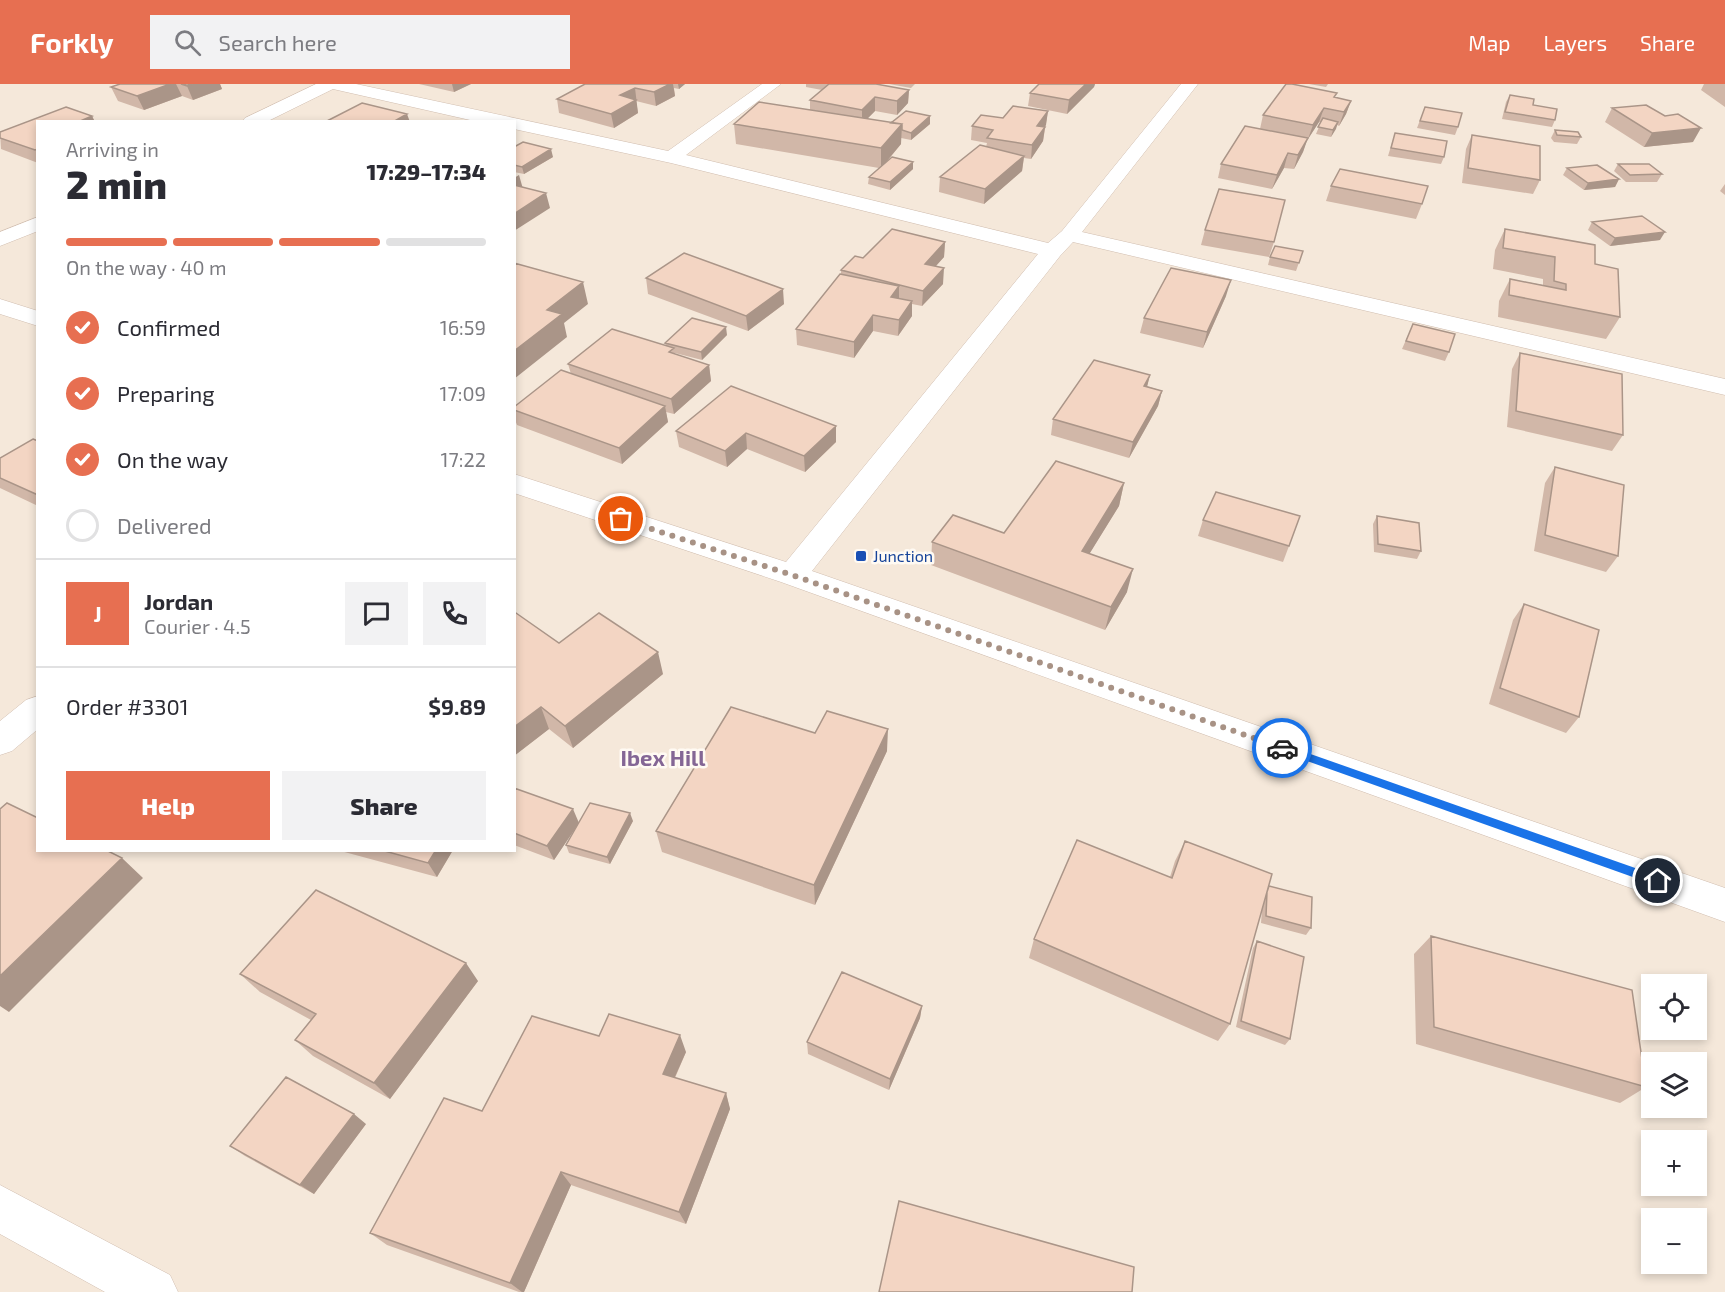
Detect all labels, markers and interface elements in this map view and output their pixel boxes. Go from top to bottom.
search box [150,15,570,69]
text: Forkly [30,25,114,59]
icon: search [171,26,204,59]
text: Search here [219,29,337,55]
text: Map [1468,30,1510,55]
text: Layers [1543,30,1607,55]
text: Share [1640,30,1695,55]
text: Arriving in [66,137,159,161]
text: 17:29–17:34 [366,158,486,184]
text: 2 min [66,160,167,207]
text: On the way · 40 m [66,255,227,279]
icon: check [66,311,99,344]
text: Confirmed [117,314,221,340]
text: 16:59 [440,315,486,339]
icon: check [66,377,99,410]
text: Preparing [117,380,215,406]
text: 17:09 [440,381,486,405]
icon: check [66,443,99,476]
text: On the way [117,446,228,472]
text: 17:22 [441,447,486,471]
pin [595,493,646,544]
icon: bag [604,502,637,535]
text: Delivered [117,512,212,538]
place label: Junction [873,546,933,565]
marker: Junction [854,549,868,563]
button: chat [345,582,408,645]
button: phone [423,582,486,645]
text: Jordan [144,588,213,614]
text: J [93,600,102,626]
text: Courier · 4.5 [144,614,251,638]
text: Order #3301 [66,693,189,719]
text: $9.89 [428,693,486,719]
courier [1252,718,1312,778]
icon: car [1266,732,1299,765]
district label: Ibex Hill [621,744,706,770]
button: Help [66,771,270,840]
button: Share [282,771,486,840]
pin [1632,855,1683,906]
icon: home [1641,864,1674,897]
map controls [1641,974,1707,1274]
button: locate [1641,974,1707,1040]
button: layers [1641,1052,1707,1118]
button: + [1641,1130,1707,1196]
button: − [1641,1208,1707,1274]

